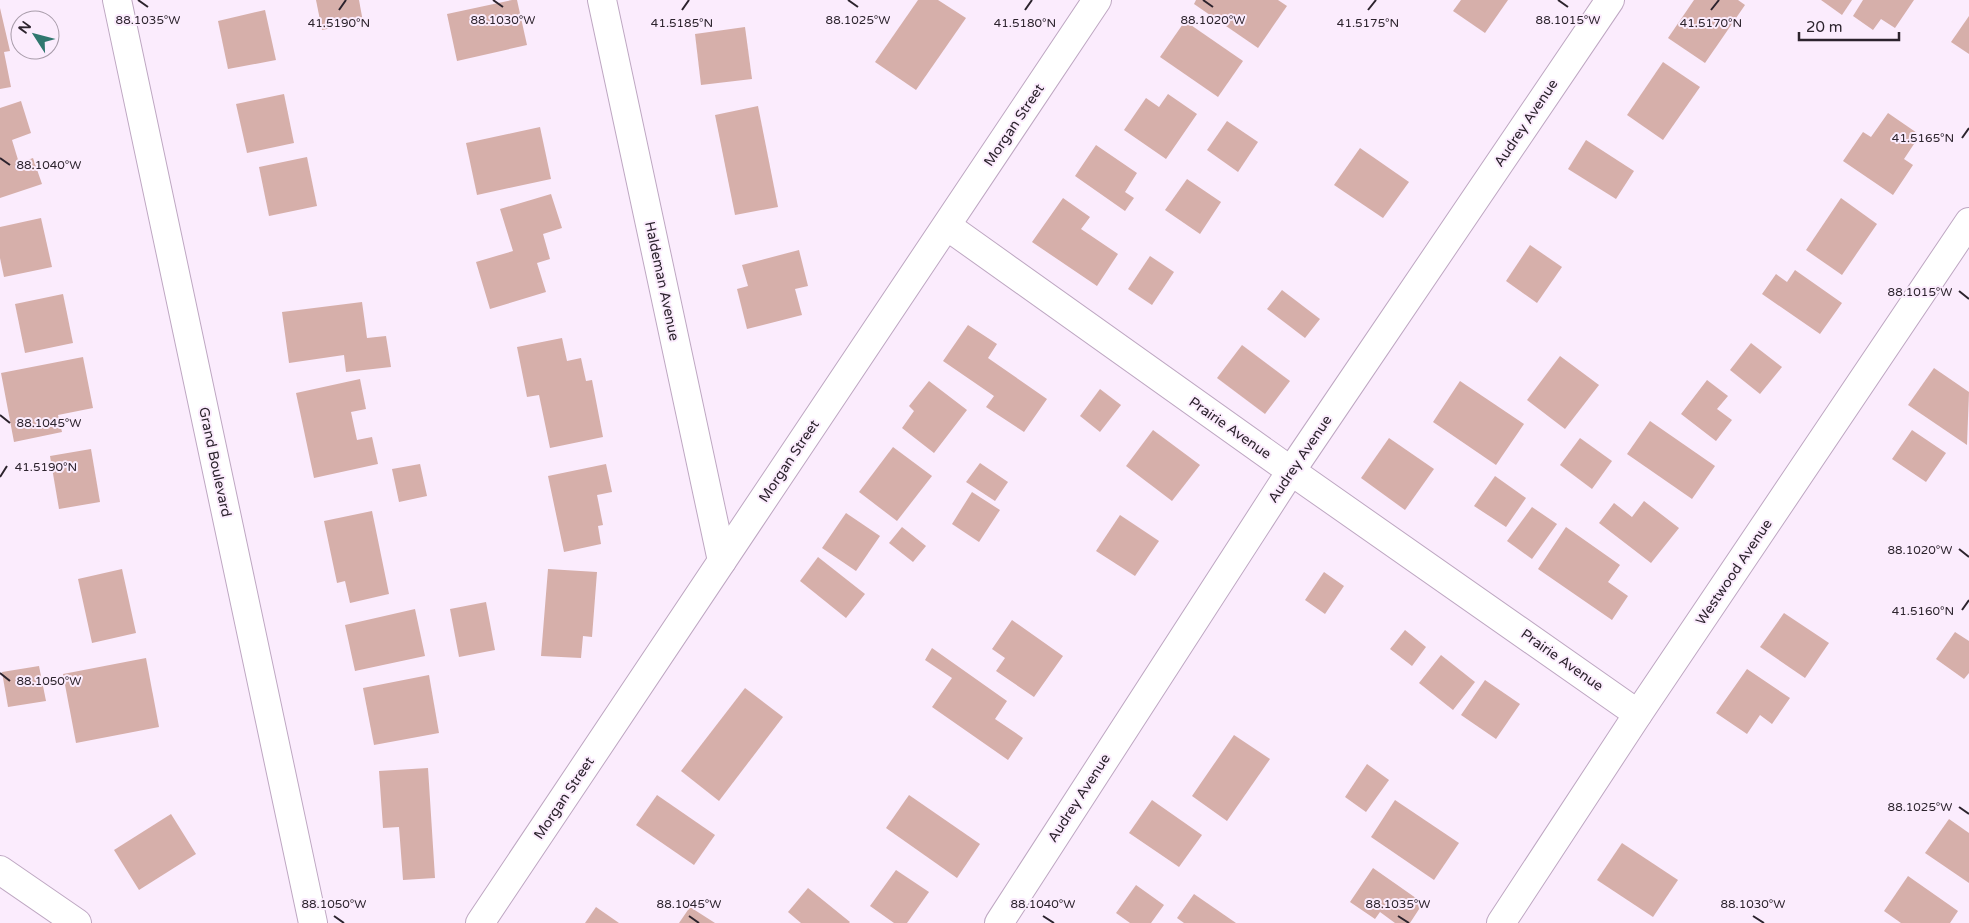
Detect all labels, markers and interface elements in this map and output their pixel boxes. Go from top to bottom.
north arrow [10,10,60,60]
scale bar [1799,10,1899,42]
text: 88.1035°W [116,13,180,27]
text: 88.1030°W [470,13,536,27]
text: 88.1025°W [826,13,890,27]
text: 88.1020°W [1180,13,1246,27]
text: 88.1015°W [1536,13,1600,27]
text: 41.5190°N [308,16,370,30]
text: 41.5185°N [651,16,713,30]
text: 41.5180°N [994,16,1056,30]
text: 41.5175°N [1337,16,1399,30]
text: 41.5170°N [1680,16,1742,30]
text: N [15,18,35,37]
text: 20 m [1806,18,1843,36]
street label: Audrey Avenue [1490,76,1562,170]
street label: Morgan Street [980,80,1048,169]
text: 41.5165°N [1892,131,1954,145]
text: 88.1040°W [16,158,82,172]
street label: Haldeman Avenue [641,220,683,342]
text: 88.1015°W [1888,285,1952,299]
street label: Prairie Avenue [1186,393,1274,463]
street label: Grand Boulevard [195,405,235,519]
street label: Audrey Avenue [1264,412,1336,506]
text: 88.1045°W [17,416,81,430]
street label: Morgan Street [755,416,823,505]
text: 41.5190°N [15,460,77,474]
street label: Westwood Avenue [1692,516,1776,628]
text: 88.1020°W [1887,543,1953,557]
text: 41.5160°N [1892,604,1954,618]
street label: Prairie Avenue [1518,625,1606,695]
text: 88.1050°W [16,674,82,688]
street label: Audrey Avenue [1044,751,1114,845]
street label: Morgan Street [530,753,598,842]
text: 88.1025°W [1888,800,1952,814]
text: 88.1050°W [301,897,367,911]
text: 88.1045°W [657,897,721,911]
text: 88.1040°W [1010,897,1076,911]
text: 88.1035°W [1366,897,1430,911]
text: 88.1030°W [1720,897,1786,911]

